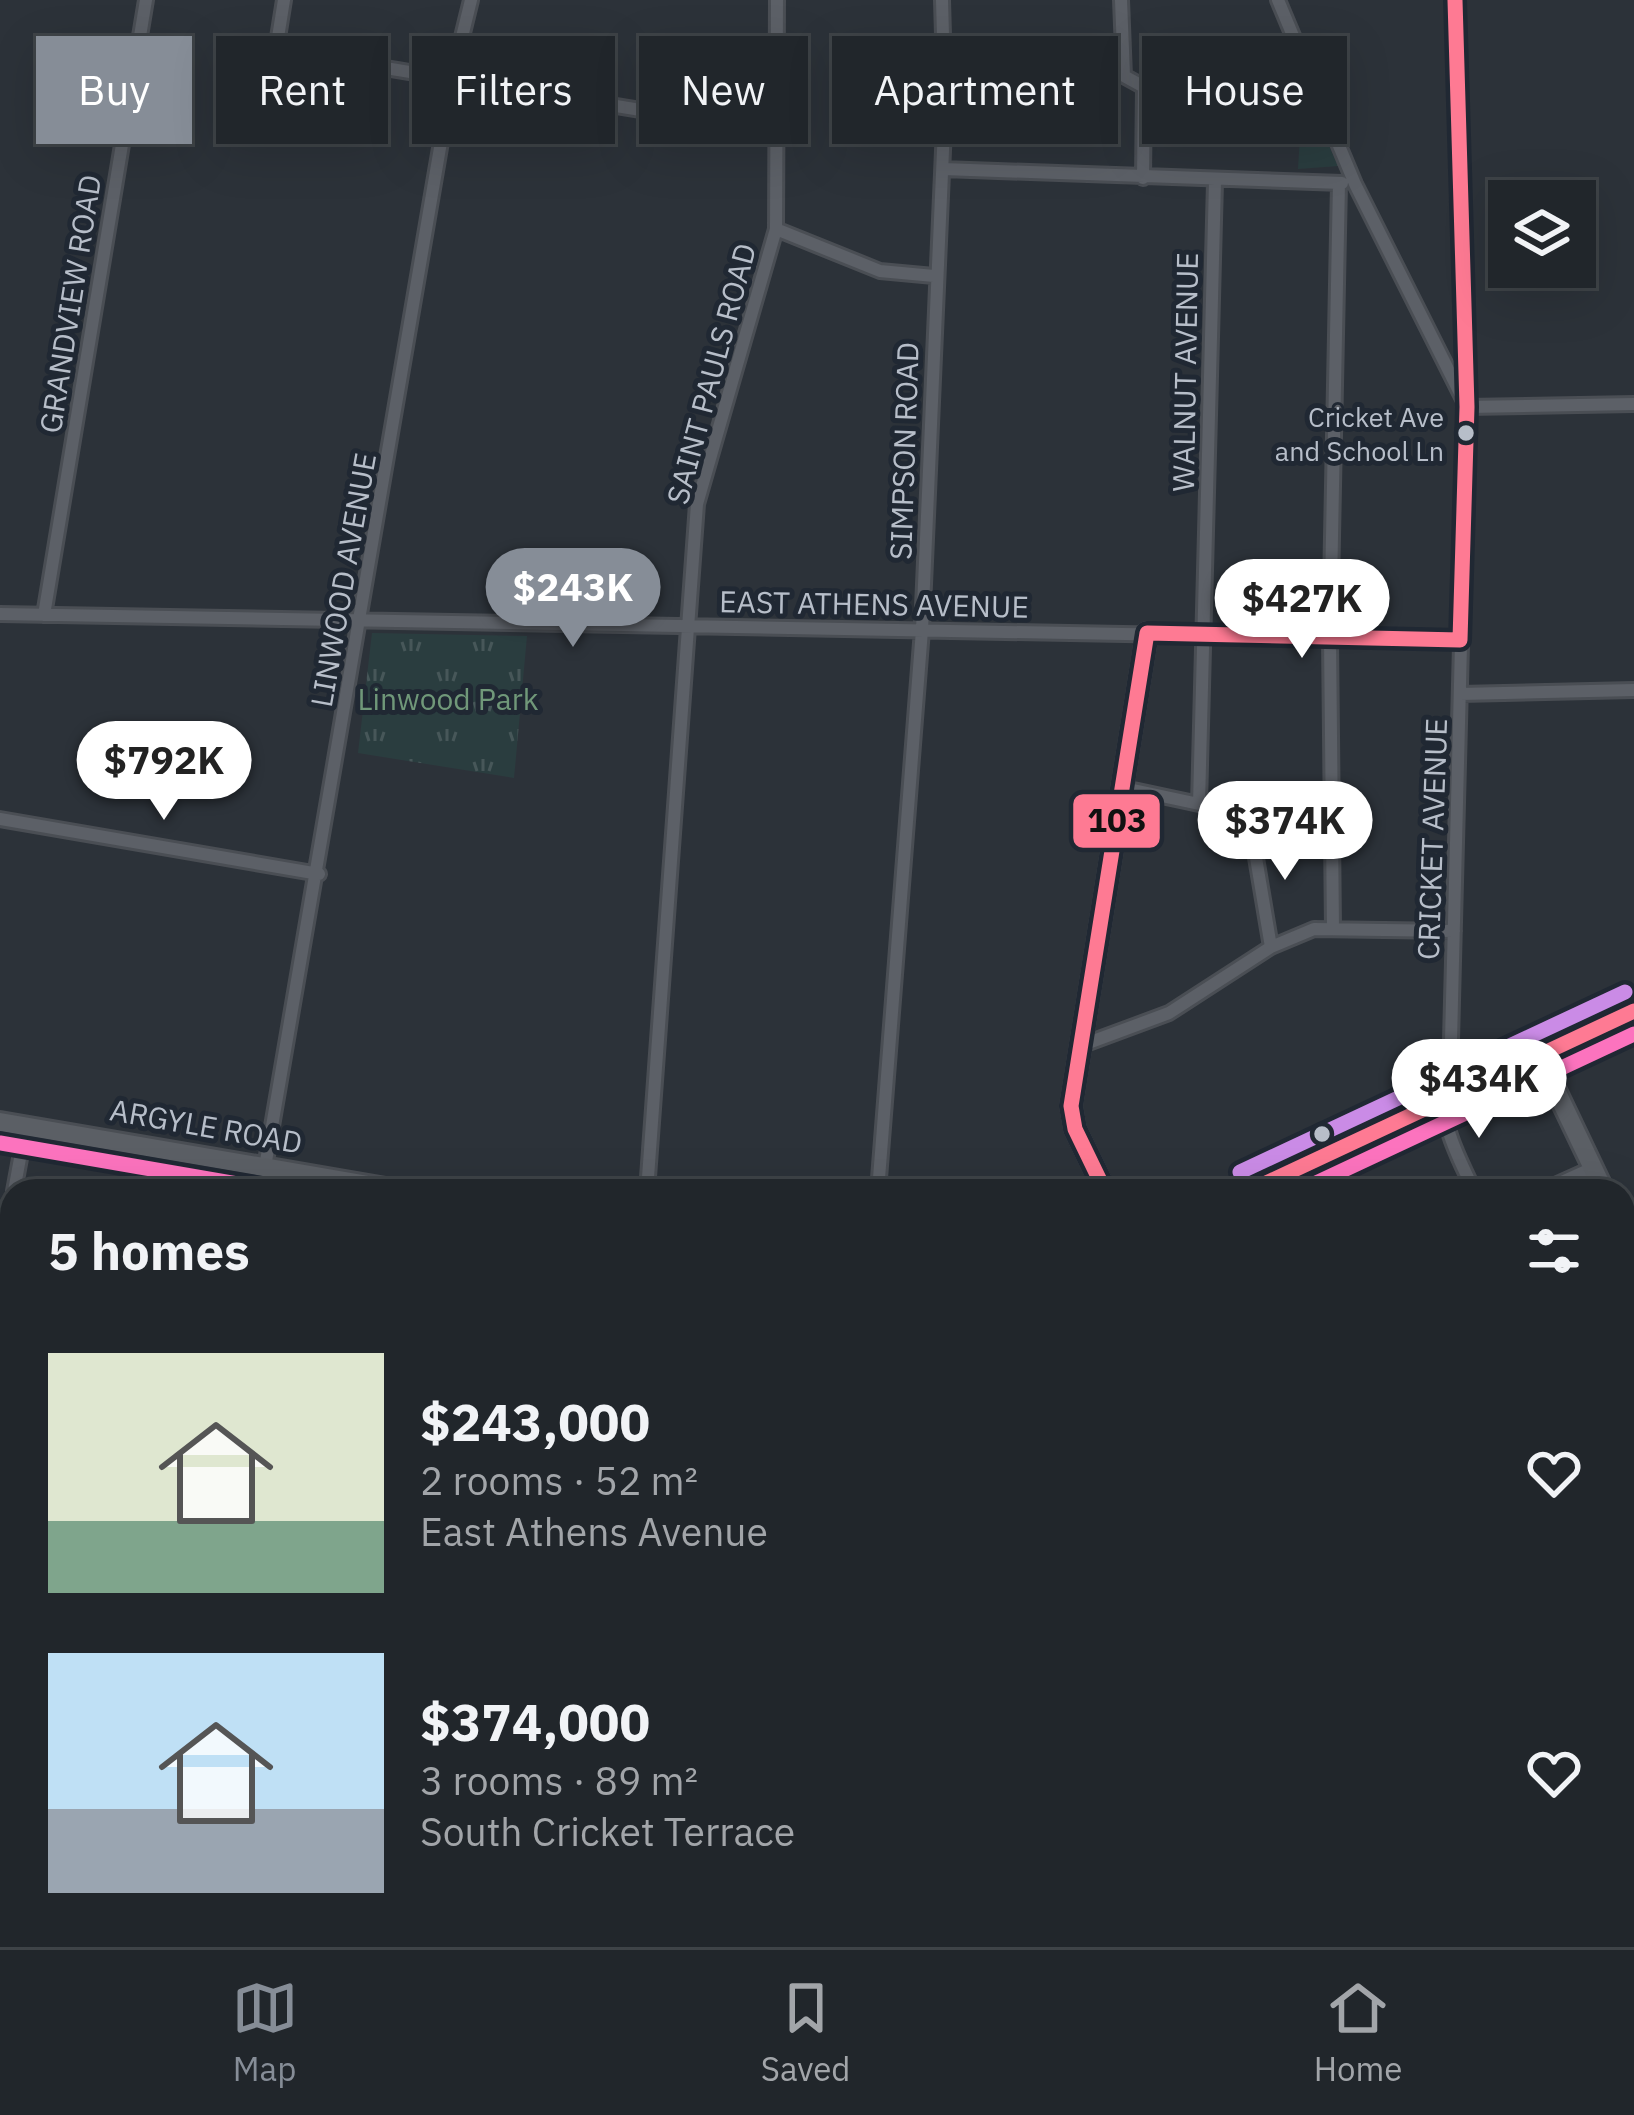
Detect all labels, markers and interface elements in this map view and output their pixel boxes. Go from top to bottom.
chip: Buy [36,36,192,144]
chip: Rent [216,36,388,144]
chip: Filters [412,36,615,144]
chip: New [639,36,808,144]
chip: Apartment [832,36,1118,144]
chip: House [1142,36,1347,144]
street label: GRANDVIEW ROAD [30,172,109,436]
map controls [1488,180,1596,288]
button: layers [1488,180,1596,288]
street label: SAINT PAULS ROAD [657,239,764,508]
street label: WALNUT AVENUE [1163,252,1206,492]
street label: SIMPSON ROAD [880,341,927,561]
place label: Cricket Ave and School Ln [1275,399,1444,468]
marker: Cricket Ave and School Ln [1455,422,1477,444]
street label: LINWOOD AVENUE [301,450,384,710]
pin: $243K [489,548,657,650]
pin: $427K [1218,559,1386,661]
text: $243K [513,561,633,612]
text: $427K [1242,572,1362,623]
street label: EAST ATHENS AVENUE [719,581,1029,626]
park label: Linwood Park [357,679,539,718]
street label: CRICKET AVENUE [1408,717,1455,961]
pin: $792K [80,721,248,823]
text: $792K [104,734,224,785]
pin: $374K [1201,781,1369,883]
line badge: 103 [1071,792,1162,850]
text: $374K [1225,794,1345,845]
text: 103 [1087,798,1147,841]
pin: $434K [1395,1039,1563,1141]
text: $434K [1419,1052,1539,1103]
street label: ARGYLE ROAD [107,1089,305,1162]
unlabelled marker [1311,1123,1333,1145]
text: 5 homes [48,1218,250,1284]
icon: filters [1521,1218,1587,1284]
text: $243,000 [420,1389,650,1455]
icon: home [144,1401,288,1545]
icon: heart [1521,1440,1587,1506]
text: 2 rooms · 52 m² [420,1455,698,1506]
text: East Athens Avenue [420,1506,768,1557]
text: $374,000 [420,1689,650,1755]
icon: home [144,1701,288,1845]
icon: heart [1521,1740,1587,1806]
text: 3 rooms · 89 m² [420,1755,698,1806]
text: South Cricket Terrace [420,1806,795,1857]
tab: Map [232,1975,298,2090]
tab: Saved [761,1975,851,2090]
tab: Home [1314,1975,1402,2090]

